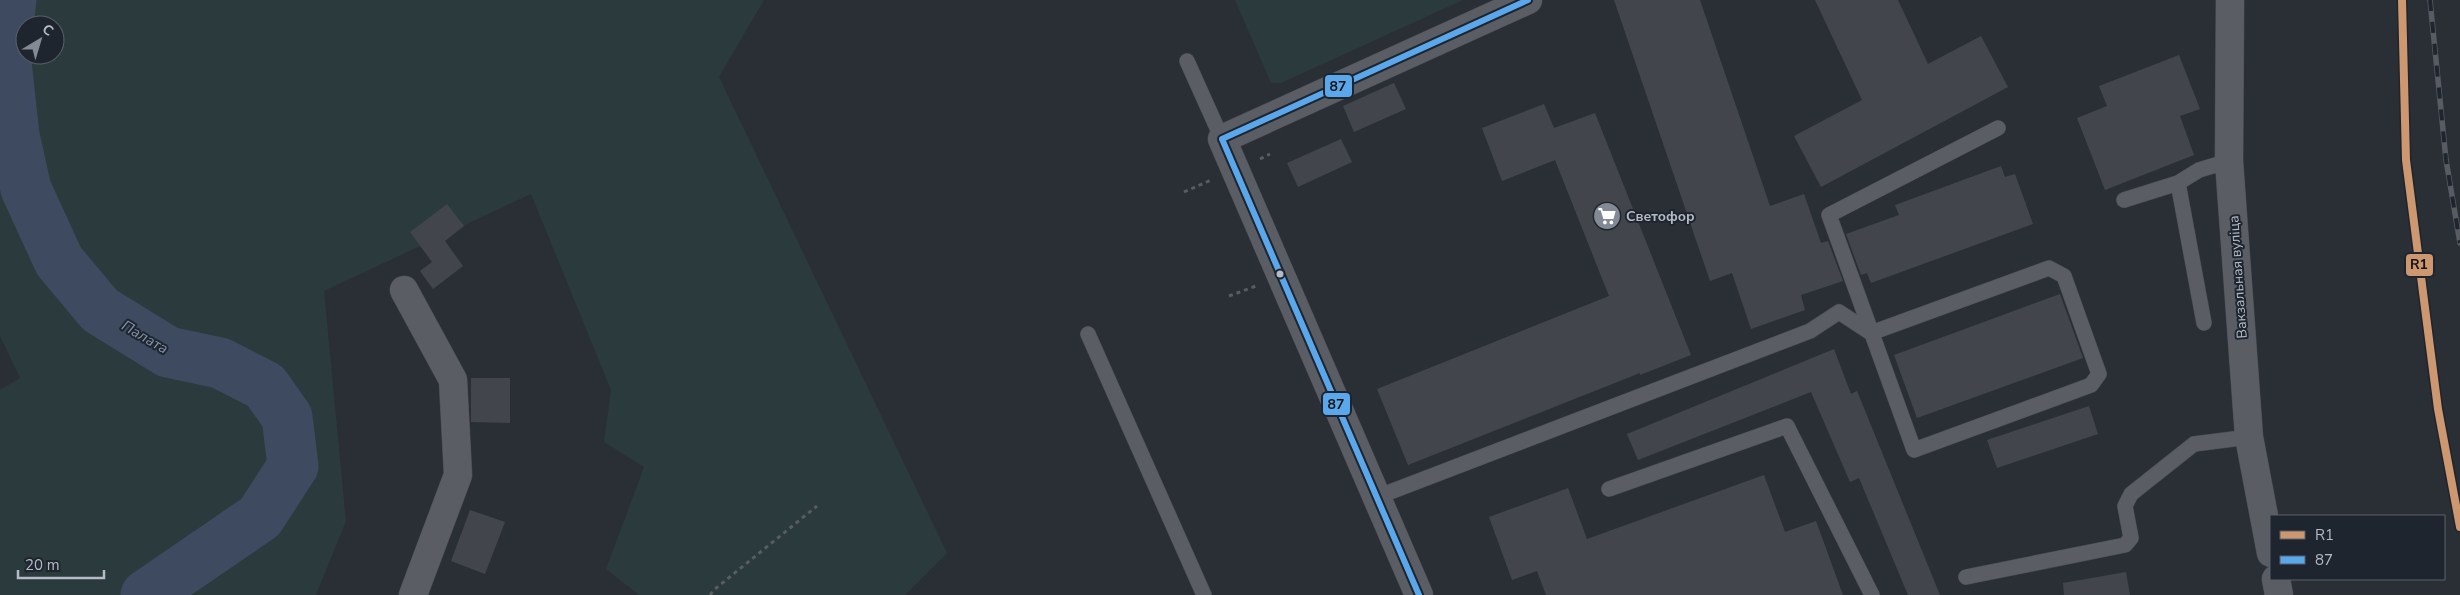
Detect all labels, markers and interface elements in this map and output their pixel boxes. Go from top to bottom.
north arrow [15,15,65,65]
text: С [38,20,58,41]
line badge: 87 [1324,74,1353,98]
text: 87 [1330,77,1346,96]
supermarket icon: Светофор [1592,201,1622,231]
place label: Светофор [1626,207,1695,226]
street label: Вакзальная вуліца [2224,215,2252,339]
line badge: R1 [2405,253,2434,277]
text: R1 [2410,255,2428,274]
unlabelled marker [1275,269,1285,279]
water label: Палата [118,316,172,358]
line badge: 87 [1322,392,1351,416]
text: 87 [1328,395,1344,414]
legend [2270,515,2445,580]
text: R1 [2315,525,2334,545]
scale bar [18,548,104,580]
text: 87 [2315,550,2333,570]
text: 20 m [25,555,60,575]

